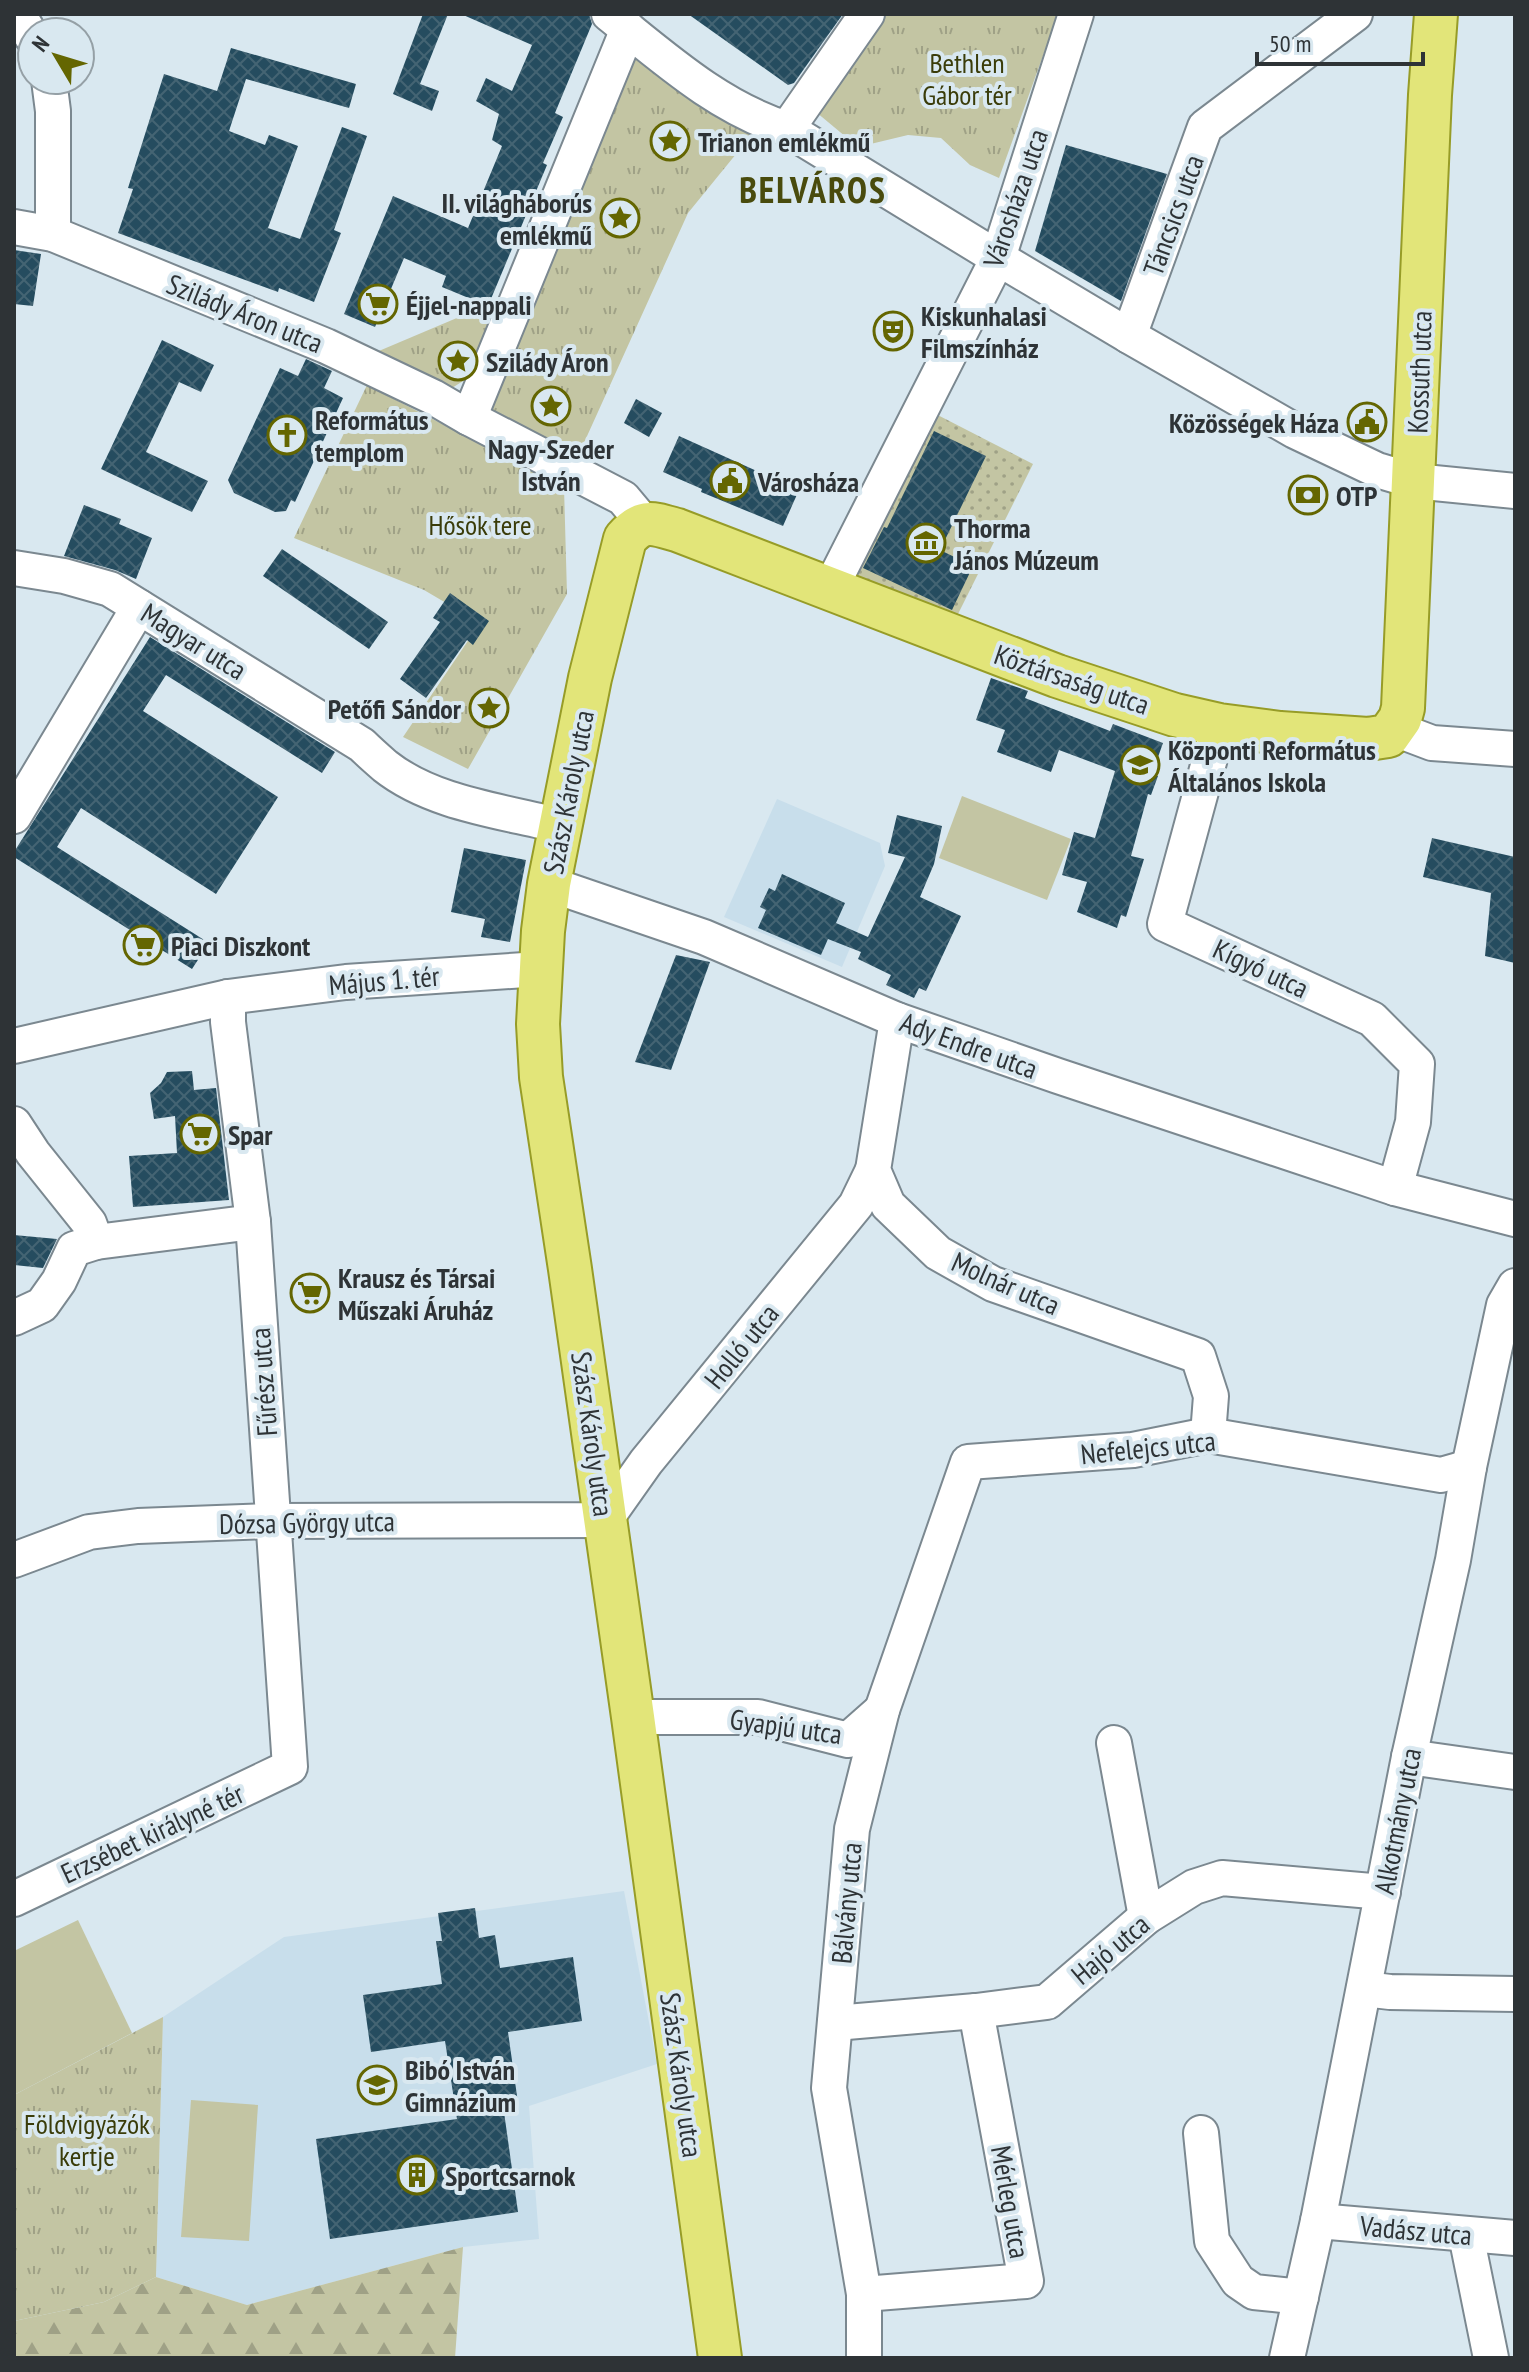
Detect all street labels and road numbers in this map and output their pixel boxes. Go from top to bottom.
street label: Városháza utca [974,124,1056,273]
street label: Táncsics utca [1134,149,1212,281]
street label: Szilády Áron utca [162,265,328,361]
street label: Kossuth utca [1398,310,1440,434]
street label: Magyar utca [134,594,254,688]
street label: Köztársaság utca [990,635,1154,723]
street label: Szász Károly utca [534,707,602,877]
street label: Kígyó utca [1207,930,1315,1006]
street label: Május 1. tér [327,957,441,1003]
street label: Ady Endre utca [895,1003,1043,1087]
street label: Molnár utca [946,1243,1066,1323]
street label: Holló utca [695,1296,787,1396]
street label: Fűrész utca [241,1327,285,1437]
street label: Szász Károly utca [563,1349,623,1519]
street label: Nefelejcs utca [1079,1422,1217,1472]
street label: Dózsa György utca [219,1502,395,1542]
street label: Gyapjú utca [728,1700,844,1752]
street label: Alkotmány utca [1365,1745,1429,1897]
street label: Erzsébet királyné tér [55,1774,250,1892]
street label: Bálvány utca [822,1841,870,1965]
street label: Hajó utca [1063,1906,1157,1992]
street label: Szász Károly utca [652,1990,712,2160]
street label: Mérleg utca [983,2143,1039,2261]
street label: Vadász utca [1358,2207,1473,2253]

